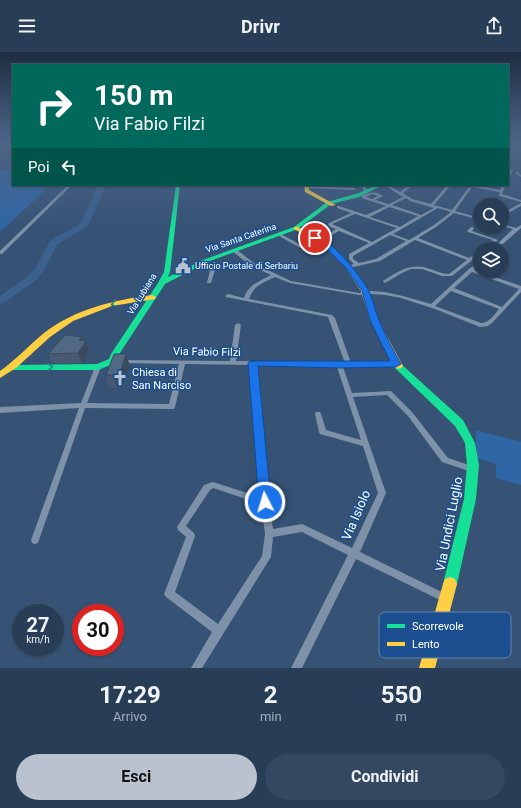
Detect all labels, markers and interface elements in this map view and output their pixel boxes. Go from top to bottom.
icon: menu [16,15,38,37]
icon: share [483,15,505,37]
text: Drivr [241,16,280,37]
text: 150 m [94,79,173,112]
icon: right [28,80,80,132]
text: Via Fabio Filzi [94,113,205,134]
icon: left [58,156,80,178]
text: Poi [28,158,50,176]
map controls [473,198,509,278]
button: search [473,198,509,234]
street label: Via Santa Caterina [204,221,278,255]
pin [298,221,332,255]
icon: arrive [304,227,326,249]
button: layers [473,242,509,278]
public building icon: Ufficio Postale di Serbariu [174,257,192,275]
place label: Ufficio Postale di Serbariu [195,261,298,271]
street label: Via Lubiana [125,271,159,316]
one-way arrow [110,299,117,308]
street label: Via Fabio Filzi [173,345,241,359]
one-way arrow [47,363,53,371]
place label: Chiesa di San Narciso [132,366,191,392]
church icon: Chiesa di San Narciso [111,369,129,387]
street label: Via Undici Luglio [432,475,466,573]
position arrow [244,481,286,523]
street label: Via Isiolo [339,488,373,542]
speed limit sign: 30 [72,604,124,656]
legend [379,612,511,658]
text: 27 [27,613,49,637]
text: Scorrevole [412,620,464,633]
text: km/h [26,634,50,645]
text: Lento [412,638,440,651]
text: 17:29 [99,681,161,709]
text: 2 [264,681,278,709]
text: 550 [381,681,422,709]
text: Arrivo [113,709,147,724]
text: min [260,709,282,724]
text: m [396,709,407,724]
button: Esci [16,754,257,800]
button: Condividi [265,754,505,800]

